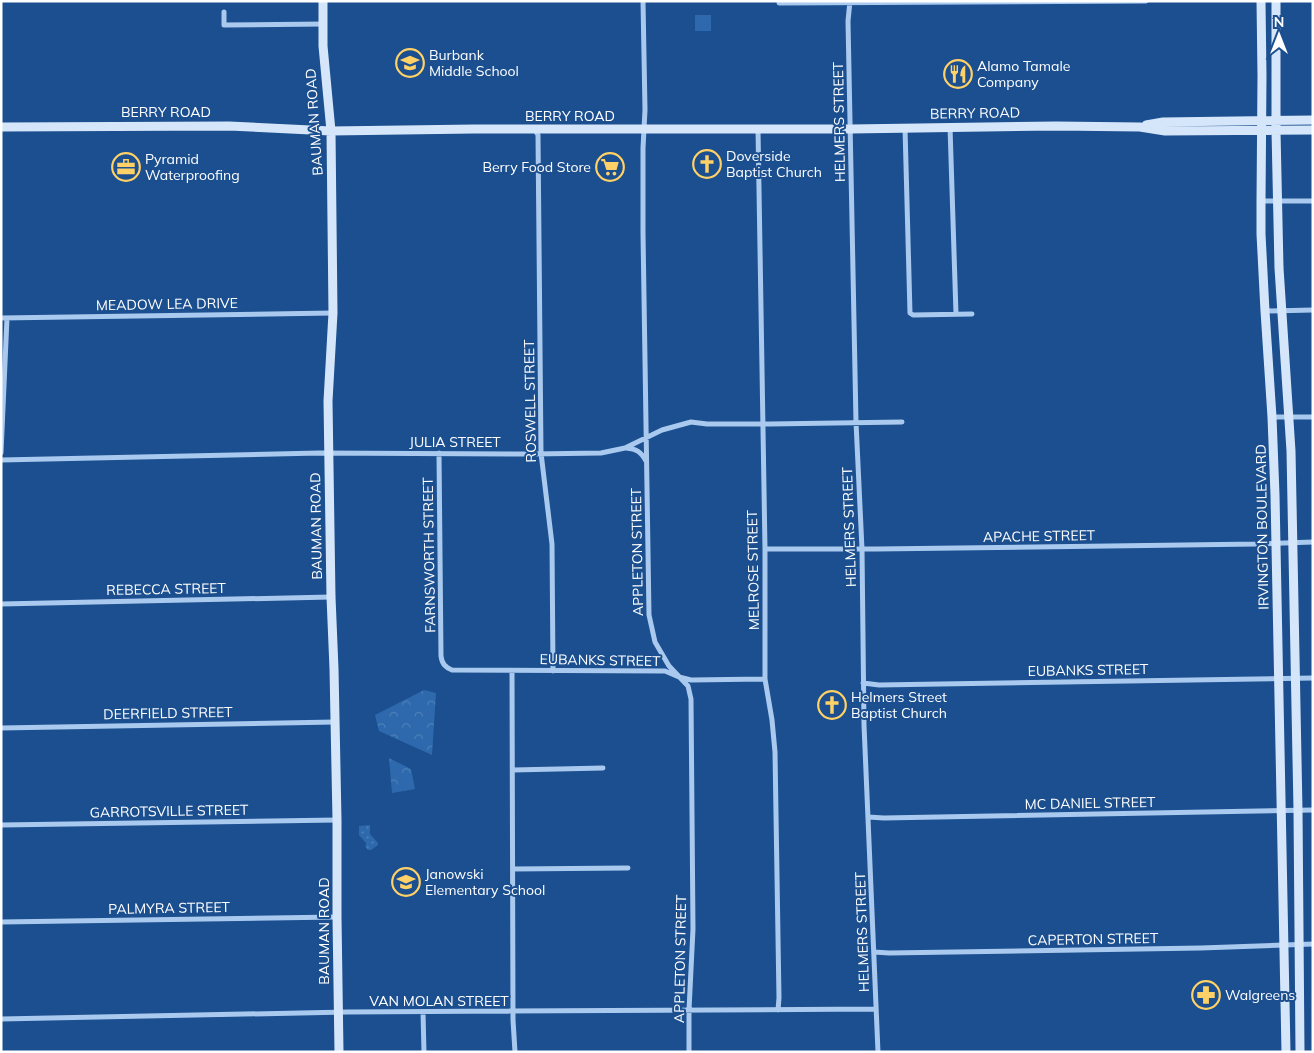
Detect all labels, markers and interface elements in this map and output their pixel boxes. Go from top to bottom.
north arrow [1254,10,1304,60]
text: N [1274,13,1284,31]
place label: Burbank Middle School [429,46,519,80]
school or university icon: Burbank Middle School [395,48,425,78]
place label: Alamo Tamale Company [977,57,1070,91]
restaurant icon: Alamo Tamale Company [943,59,973,89]
street label: HELMERS STREET [829,61,849,182]
street label: BAUMAN ROAD [301,68,327,176]
street label: BERRY ROAD [121,103,211,121]
street label: BERRY ROAD [930,103,1020,123]
street label: BERRY ROAD [525,107,615,125]
place label: Doverside Baptist Church [726,147,822,181]
church icon: Doverside Baptist Church [692,149,722,179]
place label: Pyramid Waterproofing [145,150,240,184]
office icon: Pyramid Waterproofing [111,152,141,182]
supermarket icon: Berry Food Store [595,152,625,182]
place label: Berry Food Store [482,158,591,176]
street label: MEADOW LEA DRIVE [96,294,238,314]
street label: ROSWELL STREET [520,339,540,463]
street label: JULIA STREET [409,433,501,451]
street label: IRVINGTON BOULEVARD [1252,444,1272,610]
street label: HELMERS STREET [838,466,860,587]
street label: BAUMAN ROAD [306,472,326,580]
street label: FARNSWORTH STREET [419,476,439,633]
street label: APPLETON STREET [627,487,647,616]
street label: MELROSE STREET [743,509,763,630]
street label: APACHE STREET [983,526,1096,546]
street label: REBECCA STREET [106,579,226,599]
street label: EUBANKS STREET [539,650,661,670]
street label: EUBANKS STREET [1027,660,1149,680]
place label: Helmers Street Baptist Church [851,688,947,722]
church icon: Helmers Street Baptist Church [817,690,847,720]
street label: DEERFIELD STREET [103,703,233,723]
street label: MC DANIEL STREET [1024,793,1156,813]
street label: GARROTSVILLE STREET [90,801,249,821]
place label: Janowski Elementary School [425,865,545,899]
school or university icon: Janowski Elementary School [391,867,421,897]
street label: HELMERS STREET [851,871,873,992]
street label: BAUMAN ROAD [315,877,333,985]
street label: APPLETON STREET [670,894,690,1023]
street label: PALMYRA STREET [108,898,230,918]
street label: CAPERTON STREET [1028,929,1159,949]
pharmacy icon: Walgreens [1191,980,1221,1010]
place label: Walgreens [1225,986,1295,1004]
street label: VAN MOLAN STREET [369,992,509,1010]

